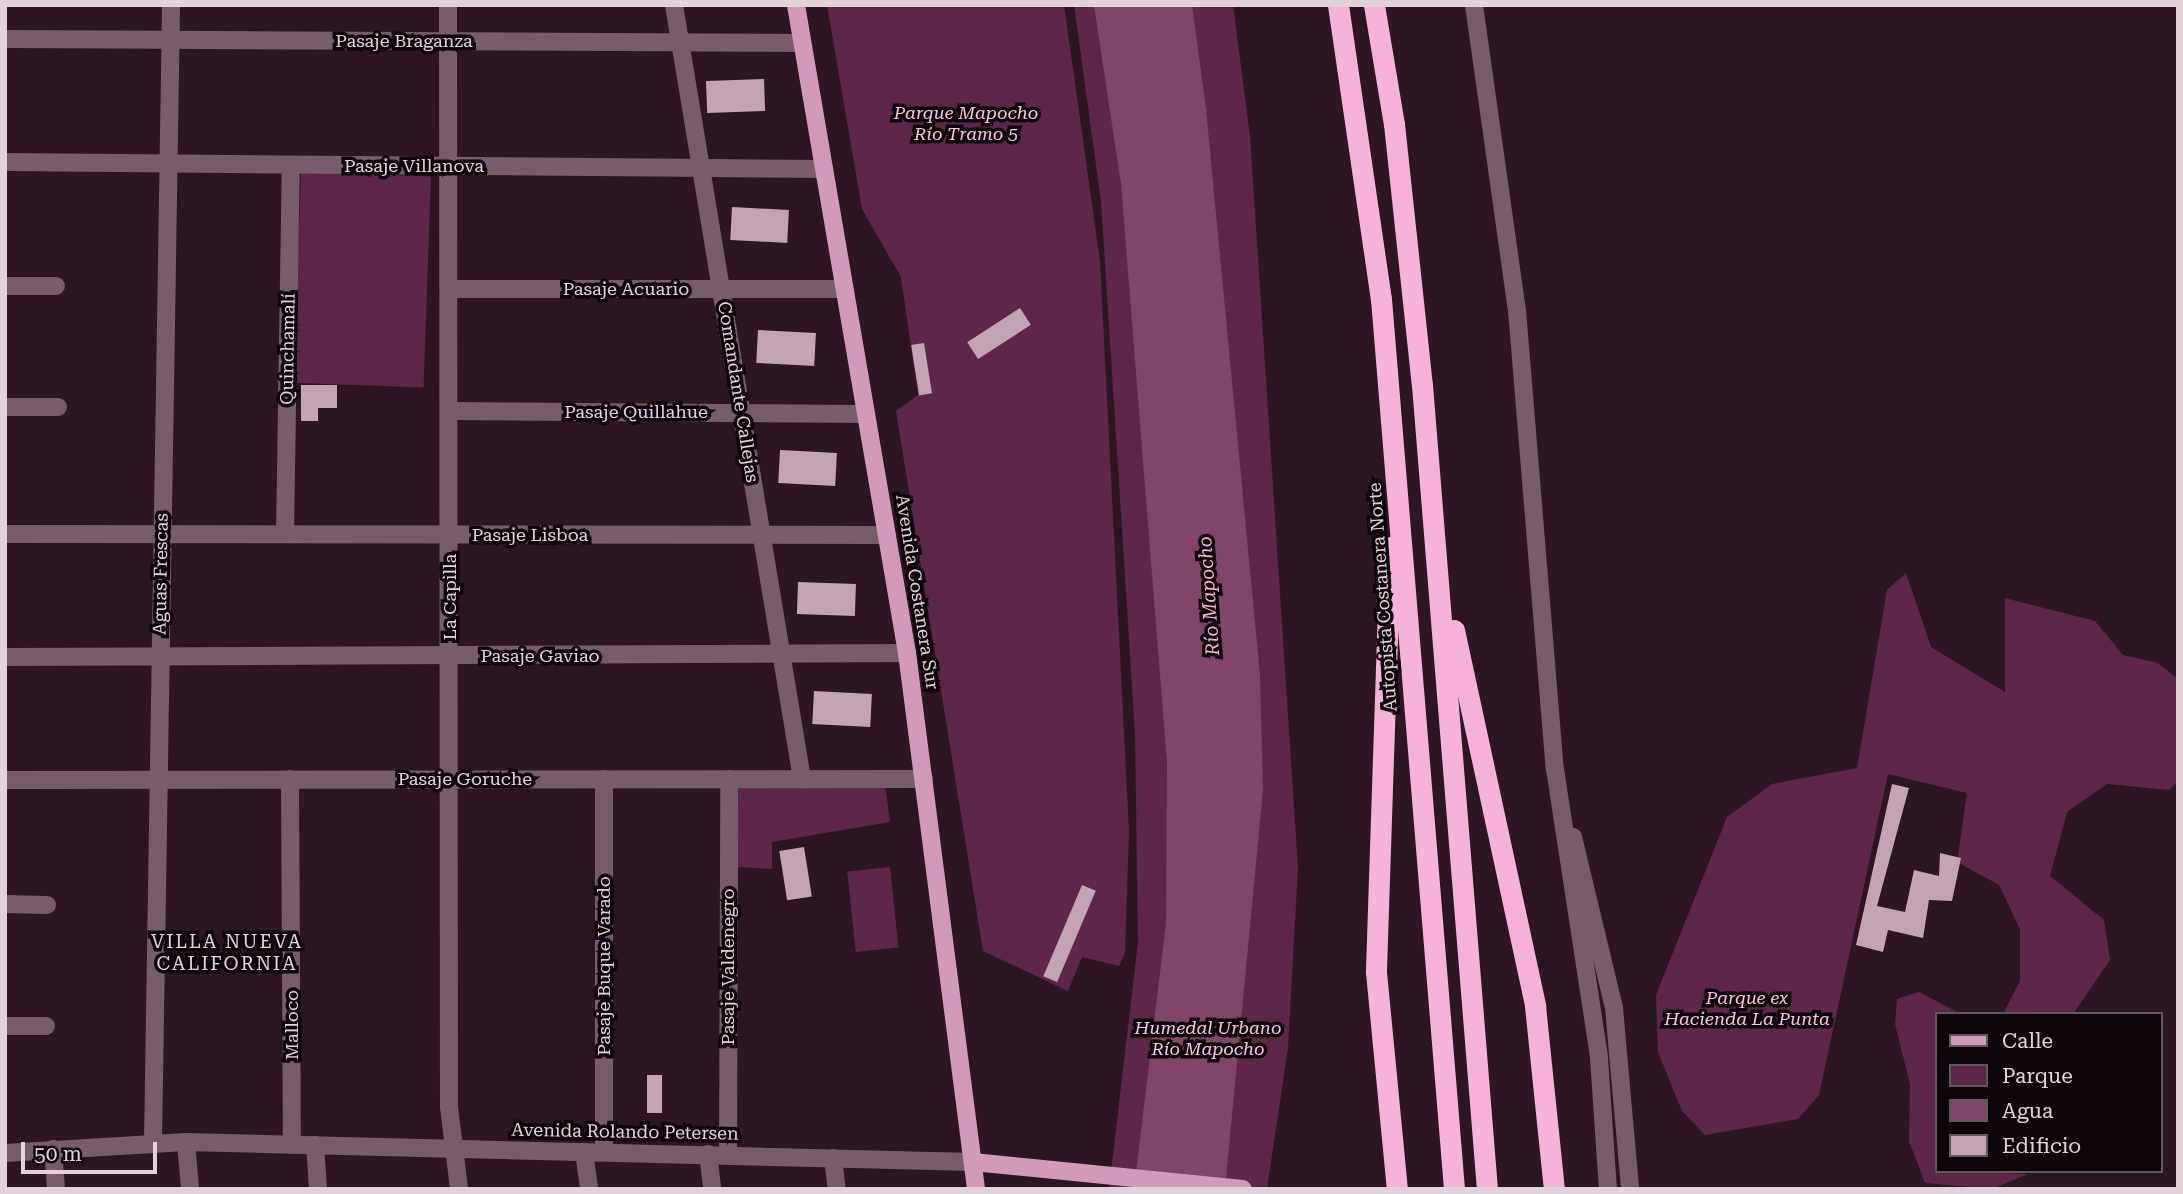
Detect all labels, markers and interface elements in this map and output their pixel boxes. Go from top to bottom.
street label: Pasaje Braganza [335,30,473,52]
park label: Parque Mapocho Río Tramo 5 [894,103,1038,146]
street label: Pasaje Villanova [344,155,484,177]
street label: Pasaje Acuario [563,278,689,300]
street label: Quinchamalí [276,293,300,405]
street label: Comandante Callejas [713,300,763,484]
street label: Pasaje Quillahue [564,401,708,423]
street label: Autopista Costanera Norte [1364,482,1402,712]
street label: Avenida Costanera Sur [891,493,943,691]
street label: Aguas Frescas [149,513,173,635]
street label: Pasaje Lisboa [472,524,588,546]
water label: Río Mapocho [1193,536,1225,656]
street label: La Capilla [439,554,461,640]
street label: Pasaje Gaviao [480,645,600,667]
street label: Pasaje Goruche [398,768,532,790]
street label: Pasaje Buque Varado [593,876,615,1056]
street label: Pasaje Valdenegro [717,889,739,1045]
district label: VILLA NUEVA CALIFORNIA [152,931,302,975]
park label: Parque ex Hacienda La Punta [1664,988,1830,1030]
street label: Malloco [281,990,303,1060]
legend [1934,1012,2162,1173]
park label: Humedal Urbano Río Mapocho [1135,1018,1281,1060]
text: Calle [2002,1029,2053,1053]
text: Parque [2002,1064,2073,1088]
text: Agua [2002,1099,2053,1123]
street label: Avenida Rolando Petersen [511,1119,739,1145]
scale bar [24,1128,161,1172]
text: Edificio [2002,1134,2081,1158]
text: 50 m [34,1142,82,1166]

